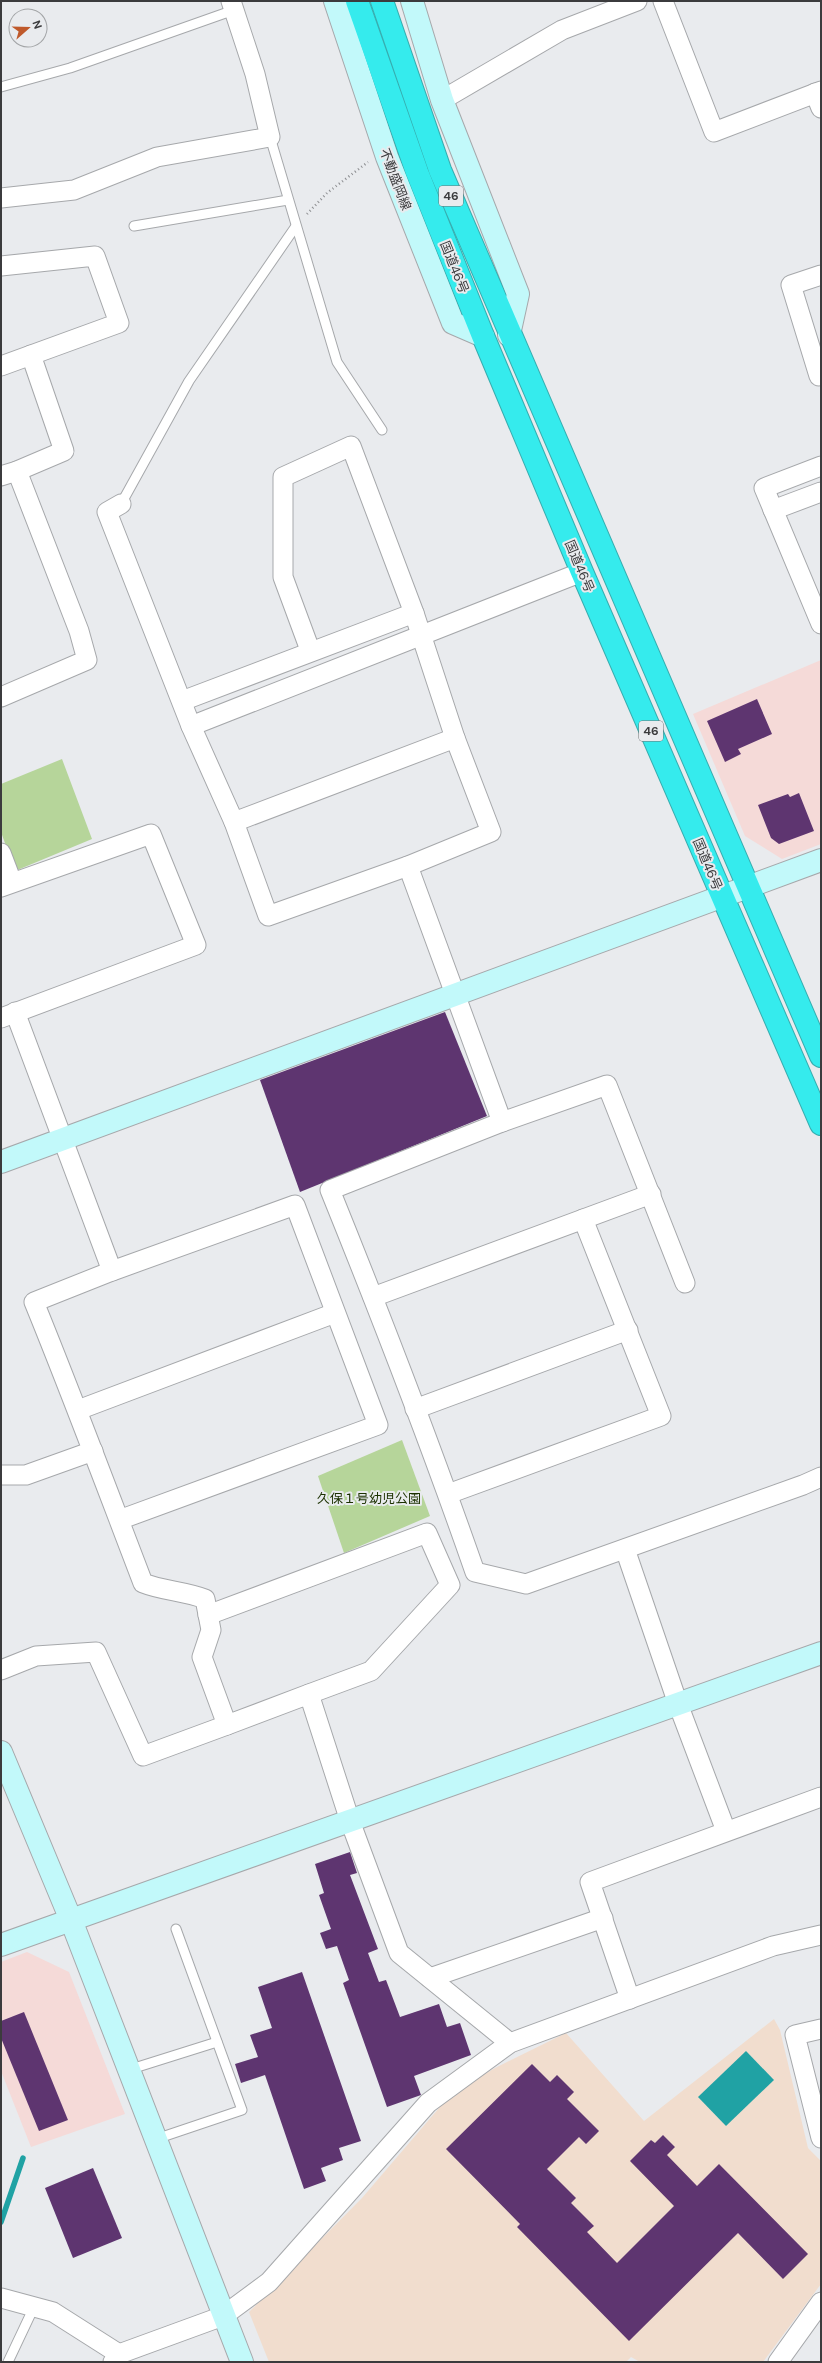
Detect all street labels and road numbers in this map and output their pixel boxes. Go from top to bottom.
street label: 不動盛岡線 [376,146,415,213]
road number: 46 [439,186,463,206]
street label: 国道46号 [436,238,473,296]
street label: 国道46号 [561,538,598,595]
road number: 46 [639,721,663,741]
street label: 国道46号 [689,836,726,893]

